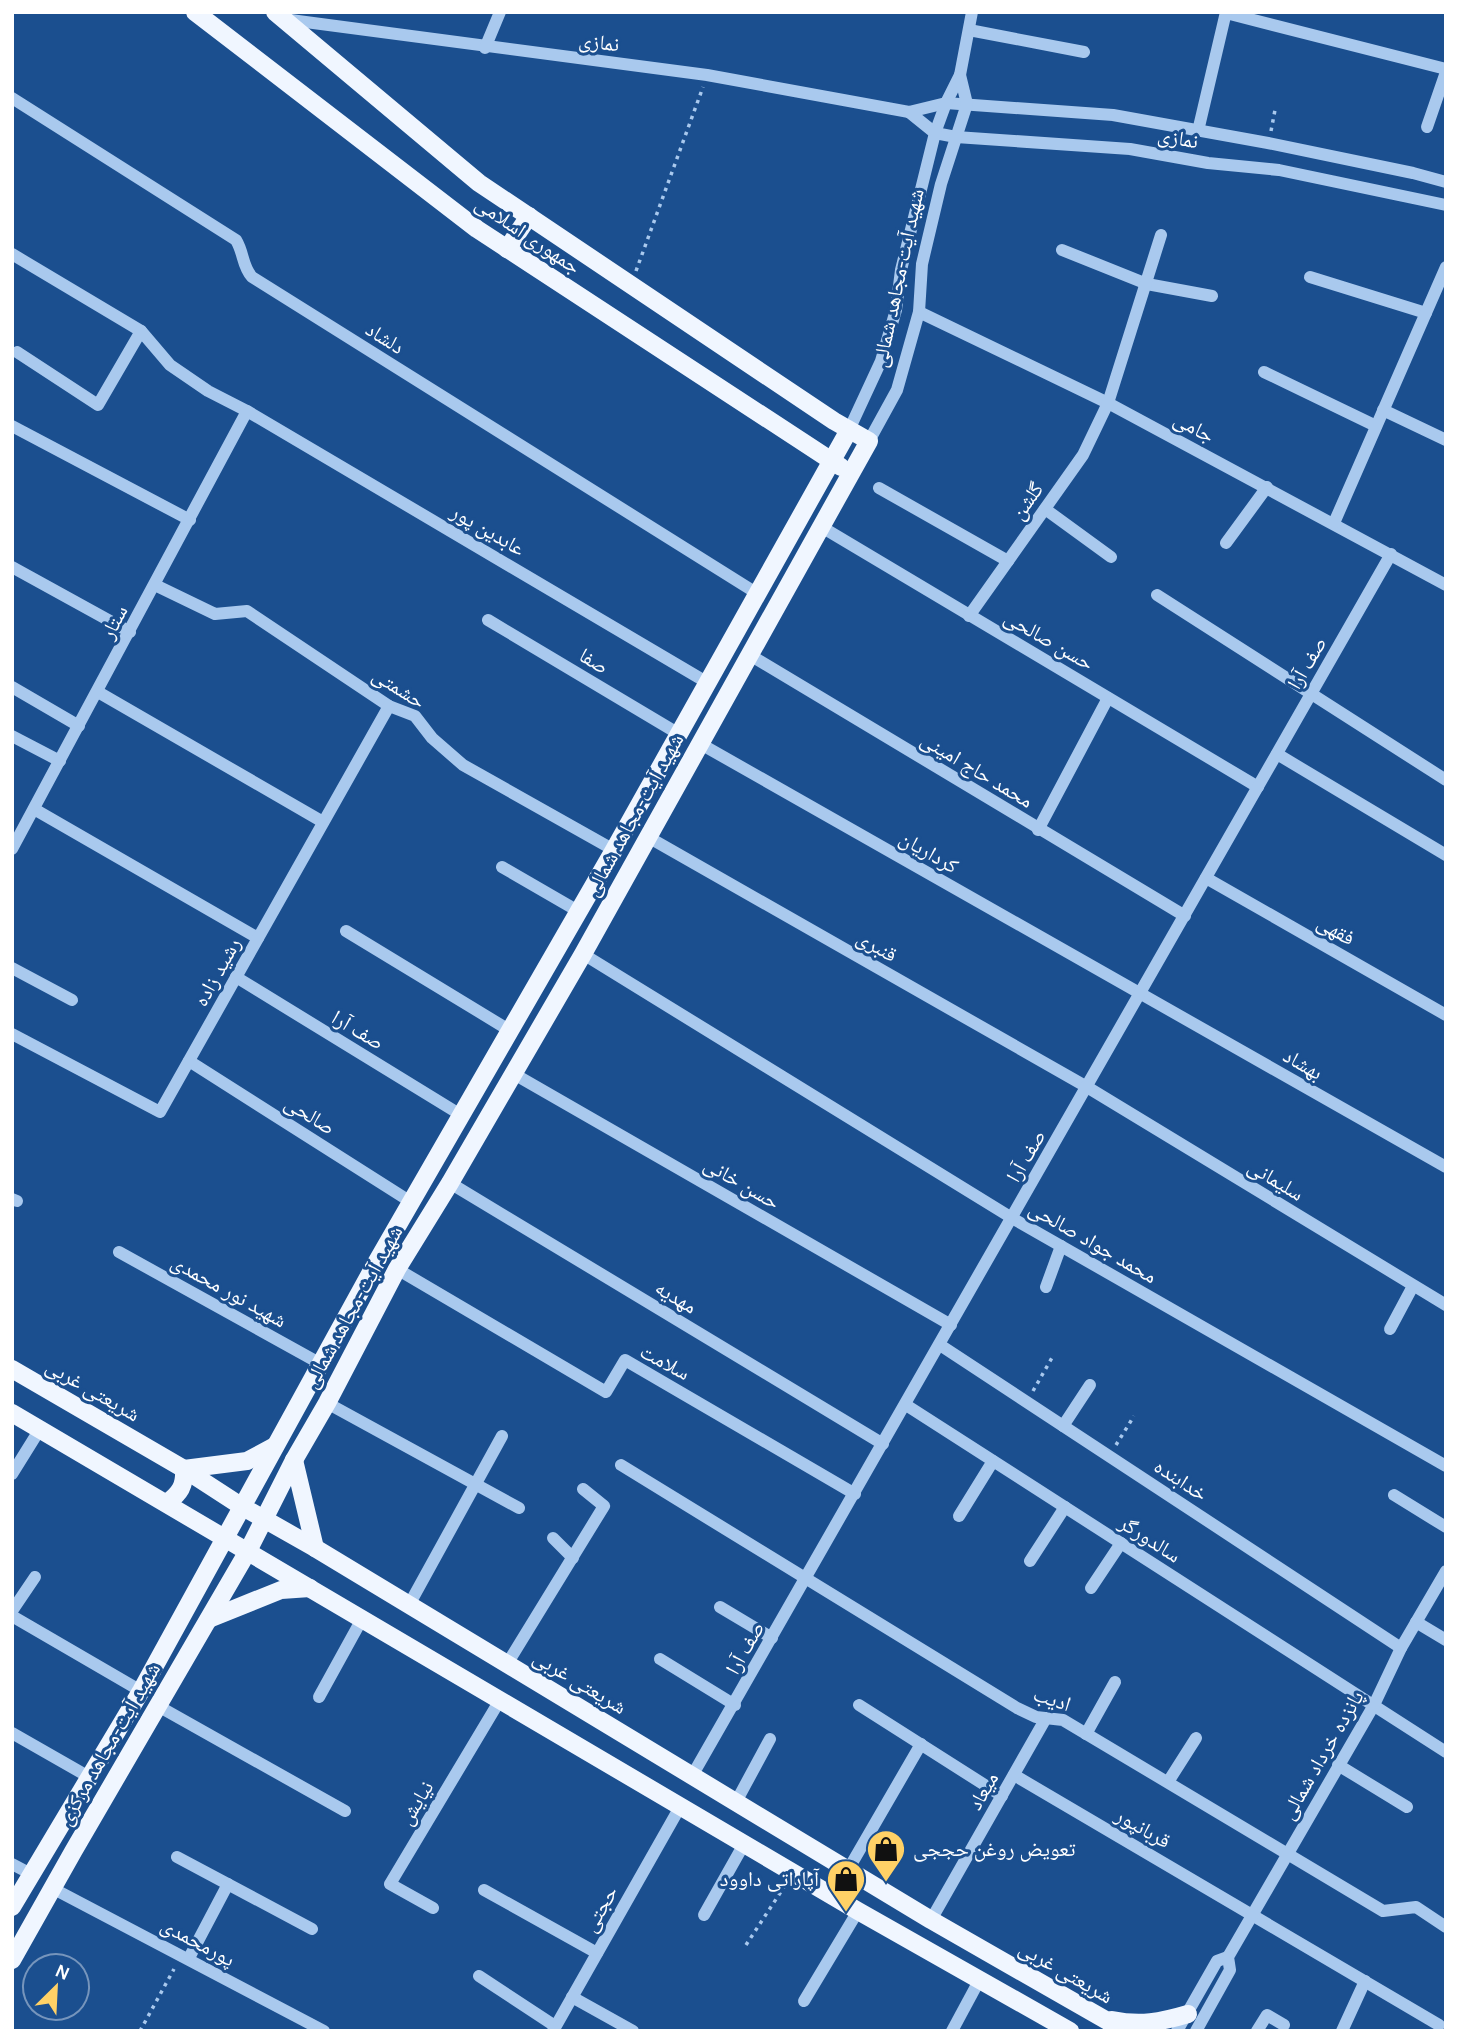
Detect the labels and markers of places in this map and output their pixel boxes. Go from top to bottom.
shop icon: تعویض روغن حججی [865,1828,907,1883]
place label: تعویض روغن حججی [913,1837,1076,1862]
shop icon: آپاراتی داوود [825,1858,867,1913]
place label: آپاراتی داوود [720,1867,820,1892]

